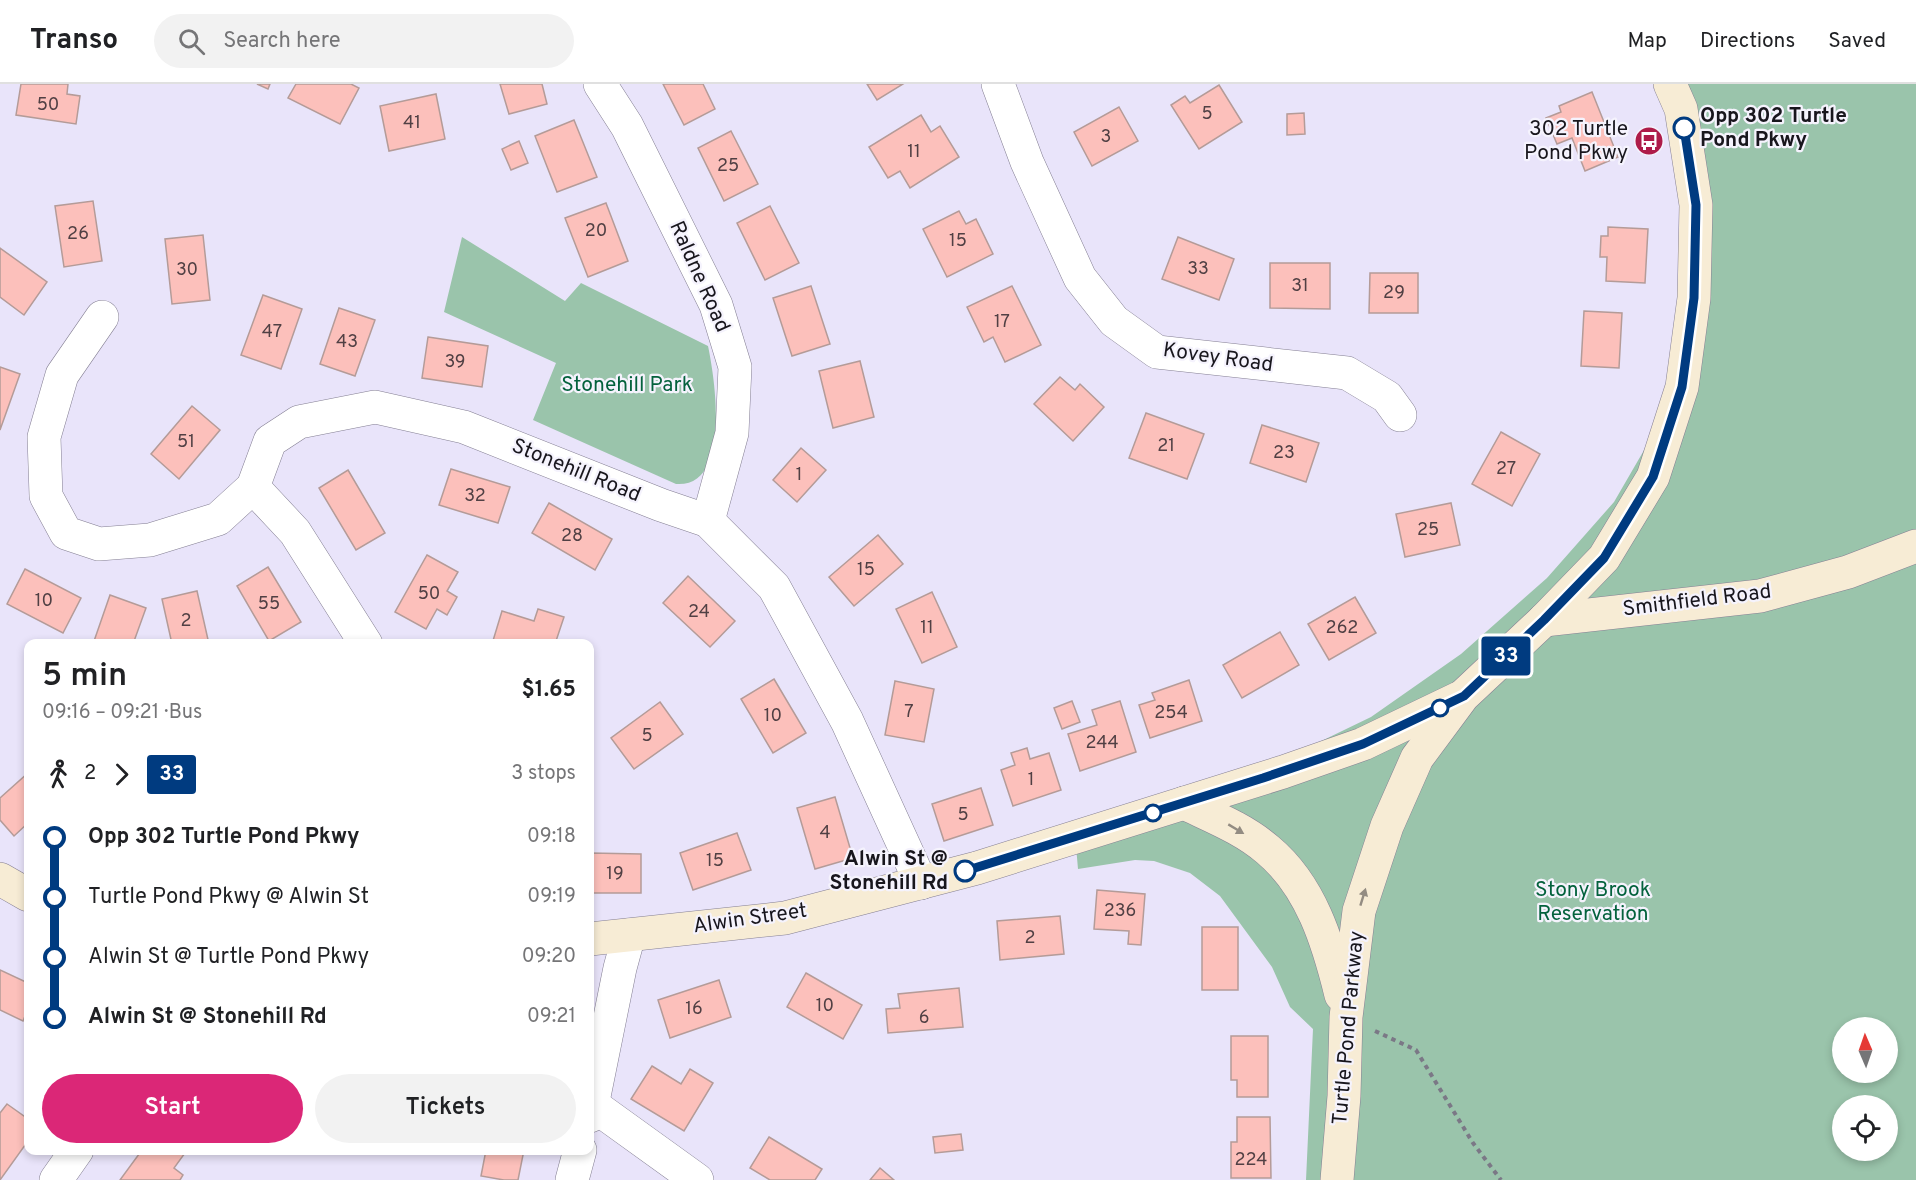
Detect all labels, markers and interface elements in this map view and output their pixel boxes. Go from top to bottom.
search box [154,14,574,68]
text: Transo [30,23,118,59]
icon: search [175,25,208,58]
text: Search here [223,28,341,55]
text: Map [1627,28,1667,55]
text: Directions [1700,28,1795,55]
text: Saved [1828,28,1886,55]
house number: 50 [37,94,59,117]
house number: 5 [1201,103,1213,126]
place label: Opp 302 Turtle Pond Pkwy [1700,103,1847,154]
house number: 41 [403,112,421,135]
place label: 302 Turtle Pond Pkwy [1524,116,1628,167]
marker: Opp 302 Turtle Pond Pkwy [1673,117,1695,139]
bus stop icon: 302 Turtle Pond Pkwy [1633,125,1665,157]
house number: 3 [1101,126,1111,149]
house number: 11 [907,141,921,164]
house number: 25 [717,155,739,178]
street label: Raldne Road [662,217,736,337]
house number: 20 [585,220,607,243]
house number: 26 [67,223,89,246]
house number: 15 [949,230,967,253]
house number: 33 [1187,258,1209,281]
house number: 30 [176,259,198,282]
house number: 31 [1291,275,1309,298]
house number: 29 [1383,282,1405,305]
house number: 17 [994,311,1010,334]
house number: 47 [262,321,282,344]
house number: 43 [336,331,358,354]
street label: Kovey Road [1161,337,1275,379]
house number: 39 [444,351,466,374]
park label: Stonehill Park [561,372,693,399]
house number: 51 [177,431,195,454]
street label: Stonehill Road [507,433,645,509]
house number: 21 [1157,435,1175,458]
house number: 23 [1273,442,1295,465]
house number: 27 [1496,458,1516,481]
house number: 1 [796,464,802,487]
house number: 32 [464,485,486,508]
house number: 25 [1417,519,1439,542]
house number: 28 [561,525,583,548]
house number: 15 [857,559,875,582]
street label: Smithfield Road [1621,578,1773,624]
house number: 50 [418,583,440,606]
house number: 10 [35,590,53,613]
house number: 55 [258,593,280,616]
house number: 24 [688,601,710,624]
house number: 2 [180,610,192,633]
house number: 11 [920,617,934,640]
house number: 262 [1326,617,1358,640]
line badge: 33 [1479,636,1533,676]
text: 33 [1493,643,1519,670]
text: 5 min [42,656,127,698]
text: $1.65 [522,677,576,704]
unlabelled marker [1431,699,1449,717]
text: 09:16 – 09:21 · Bus [42,700,202,726]
house number: 7 [904,701,914,724]
house number: 254 [1154,702,1188,725]
house number: 10 [764,705,782,728]
house number: 5 [641,725,653,748]
house number: 244 [1085,732,1119,755]
icon: walk [42,758,75,791]
icon: forward [105,758,138,791]
text: 2 [84,761,96,787]
text: 33 [159,761,184,788]
text: 3 stops [511,761,576,787]
house number: 1 [1028,769,1034,792]
house number: 5 [957,804,969,827]
unlabelled marker [1144,804,1162,822]
house number: 4 [819,822,831,845]
text: Opp 302 Turtle Pond Pkwy [88,824,360,851]
text: 09:18 [527,824,576,850]
one-way arrow [1228,824,1244,835]
place label: Alwin St @ Stonehill Rd [829,846,948,897]
house number: 15 [706,850,724,873]
marker: Alwin St @ Stonehill Rd [954,860,976,882]
house number: 19 [606,863,624,886]
park label: Stony Brook Reservation [1535,877,1651,928]
text: Turtle Pond Pkwy @ Alwin St [88,884,369,911]
text: 09:19 [527,884,576,910]
one-way arrow [1359,888,1369,906]
street label: Alwin Street [691,898,809,940]
house number: 236 [1104,900,1136,923]
house number: 2 [1024,927,1036,950]
street label: Turtle Pond Parkway [1327,930,1371,1126]
text: Alwin St @ Turtle Pond Pkwy [88,944,369,971]
text: 09:20 [522,944,576,970]
house number: 10 [816,995,834,1018]
house number: 16 [685,998,703,1021]
text: Alwin St @ Stonehill Rd [88,1004,327,1031]
text: 09:21 [527,1004,576,1030]
house number: 6 [919,1007,929,1030]
north arrow [1832,1017,1898,1083]
map controls [1832,1017,1898,1161]
button: Start [42,1074,303,1143]
button: Tickets [315,1074,576,1143]
button: locate [1832,1095,1898,1161]
house number: 224 [1234,1149,1268,1172]

